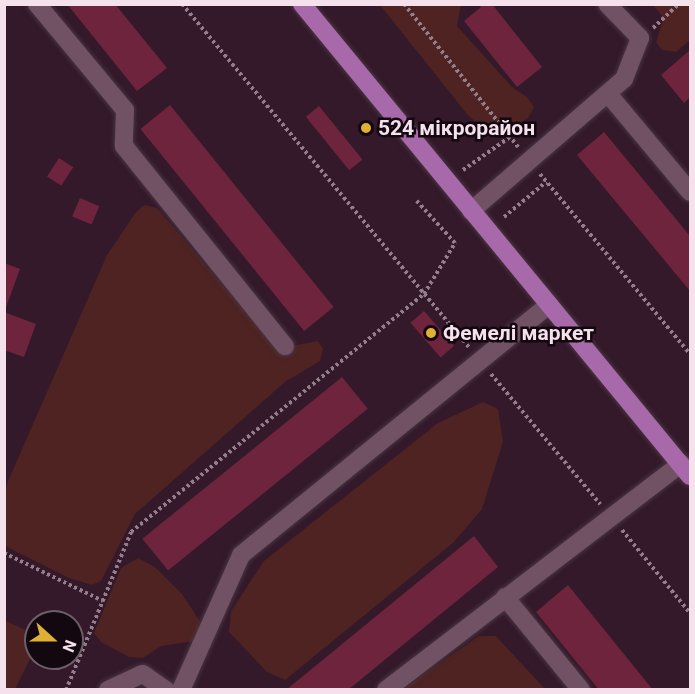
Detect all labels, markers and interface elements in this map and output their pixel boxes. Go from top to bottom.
place label: 524 мікрорайон [378,115,535,141]
marker: 524 мікрорайон [359,121,373,135]
place label: Фемелі маркет [443,320,594,346]
marker: Фемелі маркет [424,326,438,340]
north arrow [24,610,84,670]
text: N [59,637,80,655]

